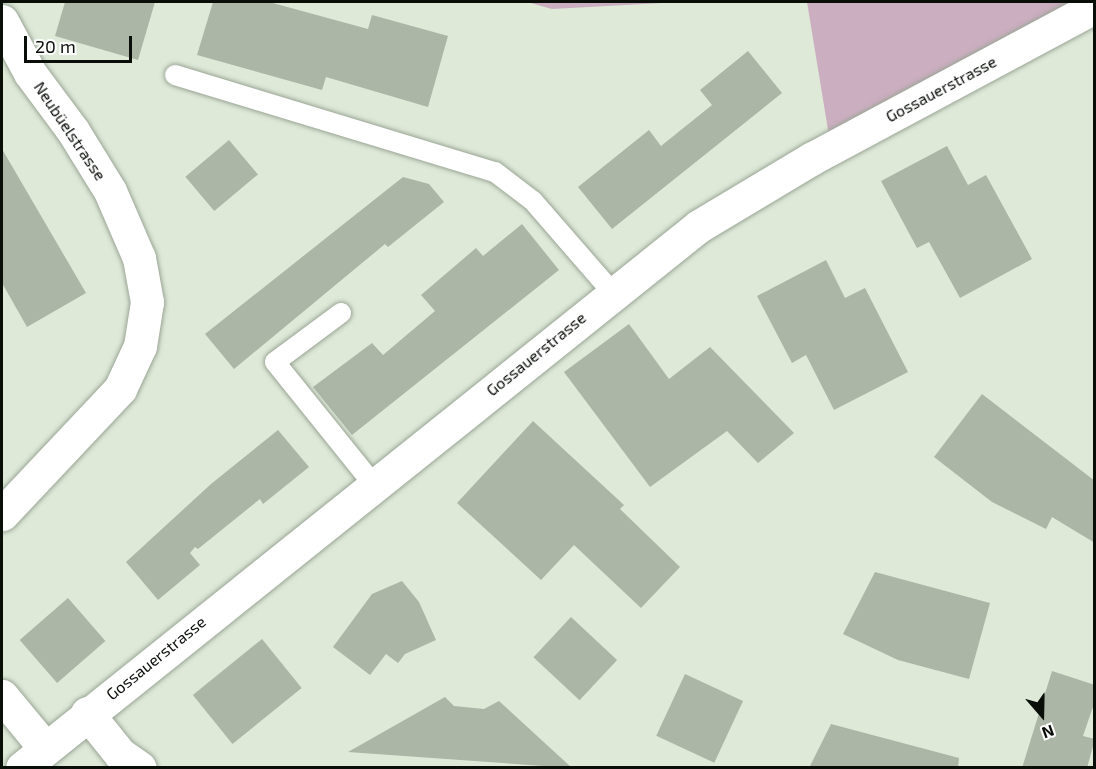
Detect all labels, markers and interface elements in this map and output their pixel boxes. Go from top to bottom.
scale bar [27,24,135,62]
text: 20 m [35,35,76,57]
street label: Gossauerstrasse [882,52,1000,126]
street label: Neubüelstrasse [30,78,110,184]
street label: Gossauerstrasse [482,308,590,400]
street label: Gossauerstrasse [102,612,210,704]
north arrow [1012,685,1072,745]
text: N [1040,721,1057,743]

